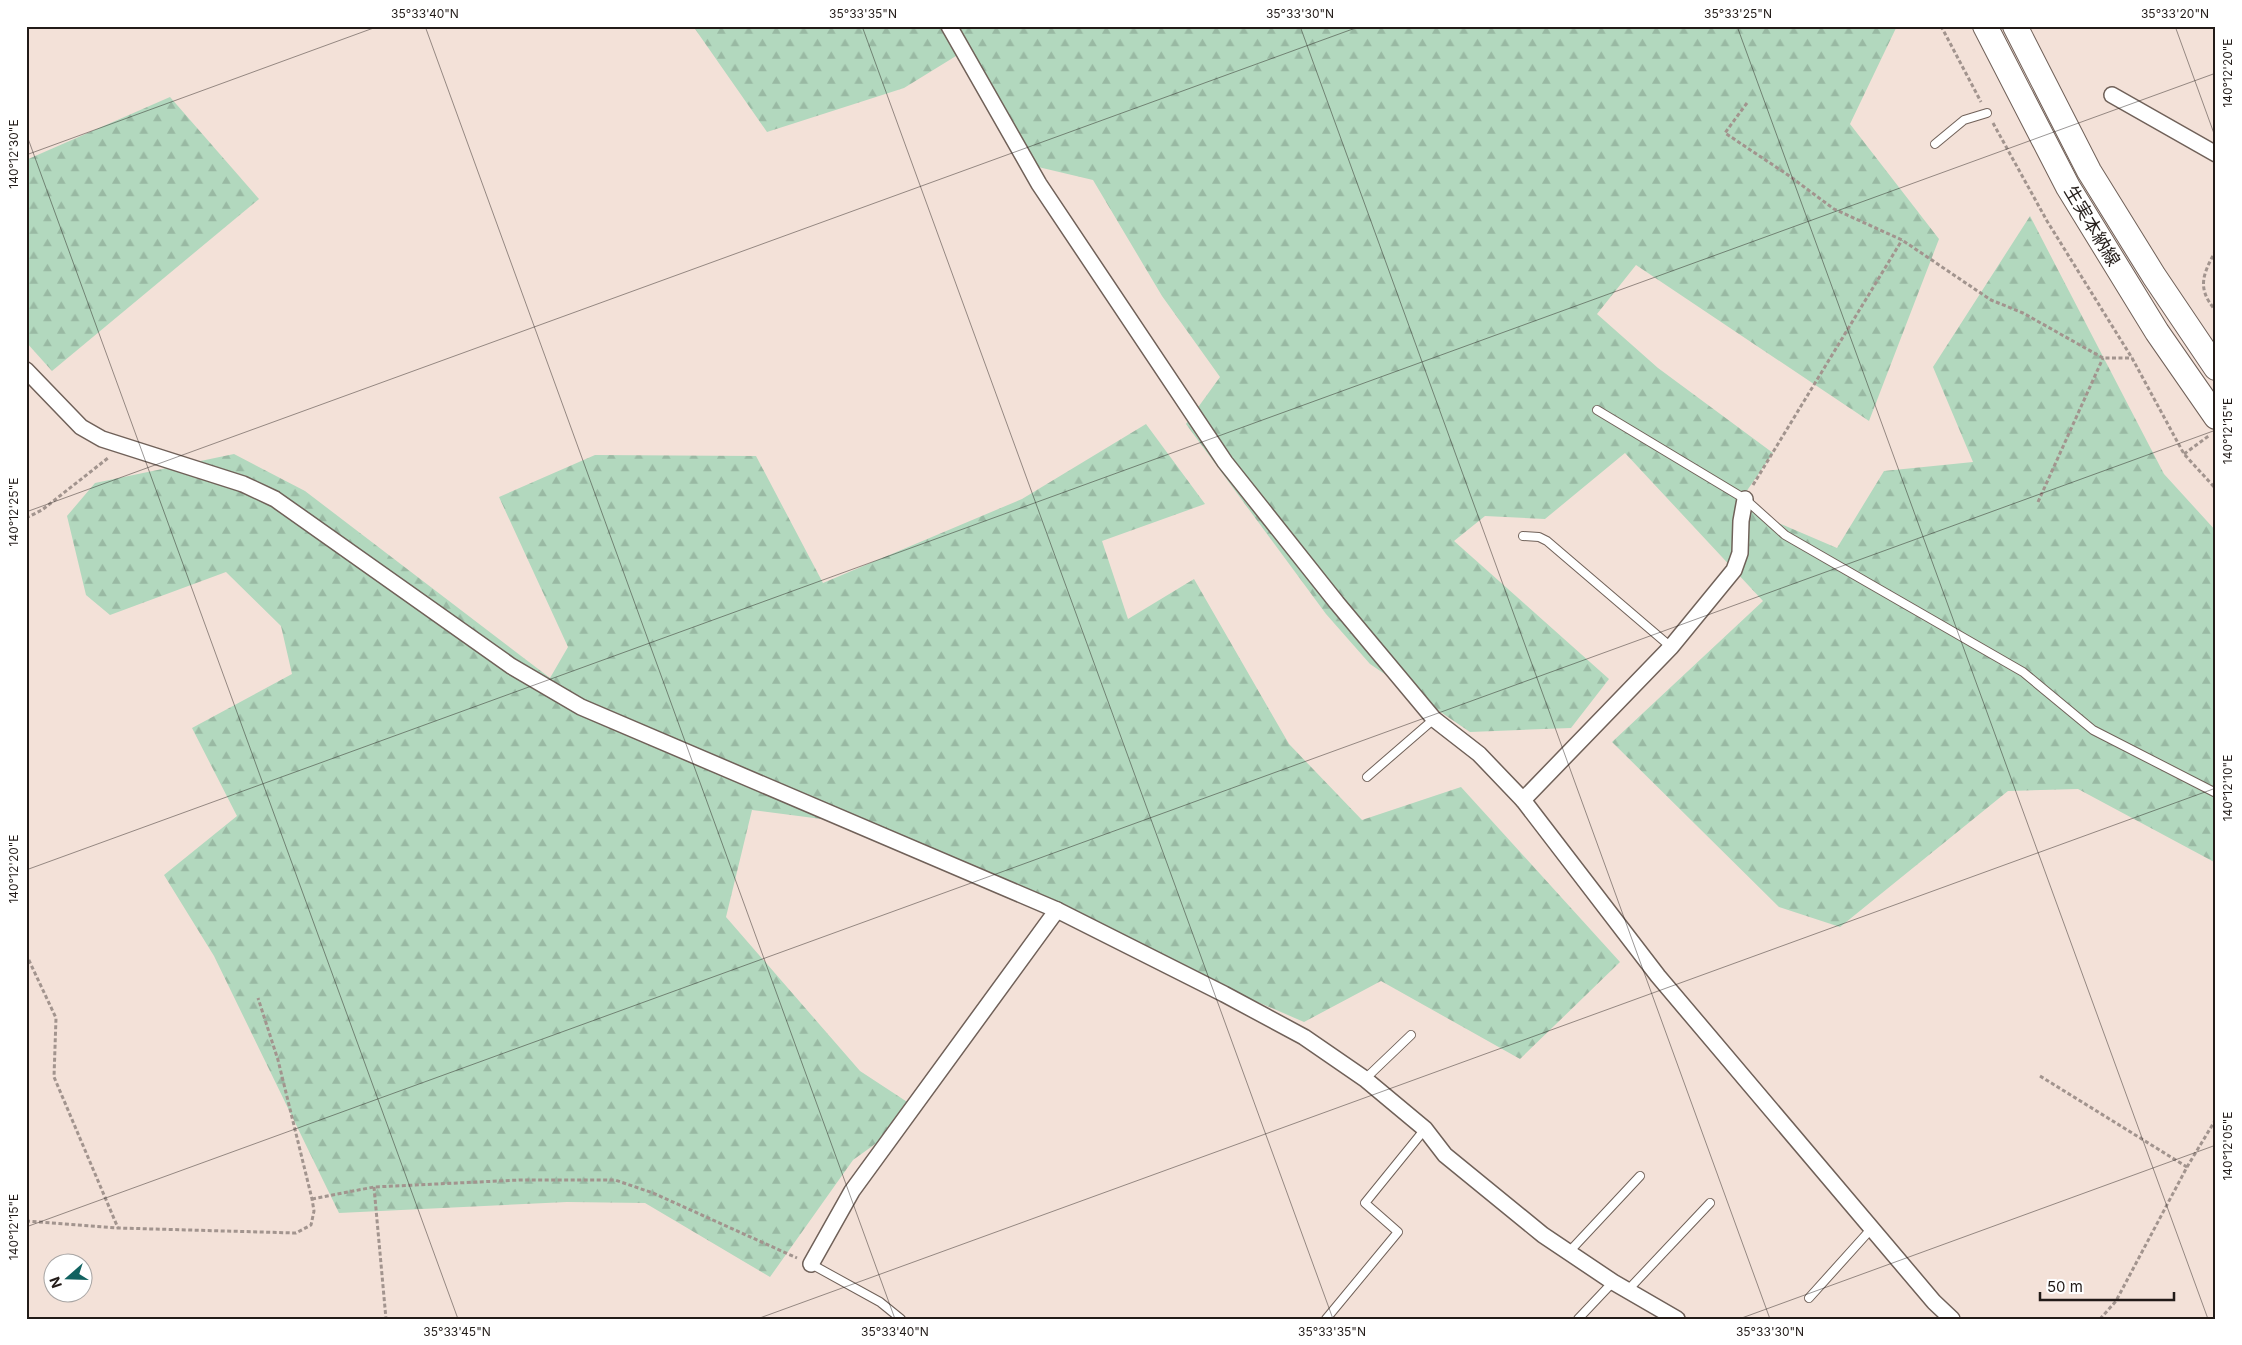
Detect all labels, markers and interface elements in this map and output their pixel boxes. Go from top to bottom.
text: 35°33'40"N [391,6,459,21]
text: 35°33'35"N [829,6,897,21]
text: 35°33'30"N [1266,6,1334,21]
text: 35°33'25"N [1704,6,1772,21]
text: 35°33'20"N [2141,6,2209,21]
text: 140°12'20"E [2220,38,2235,108]
text: 140°12'30"E [6,119,21,189]
street label: 生実本納線 [2060,182,2125,270]
text: 140°12'15"E [2220,398,2235,464]
text: 140°12'25"E [6,478,21,546]
text: 140°12'10"E [2220,755,2235,821]
text: 140°12'20"E [6,834,21,904]
text: 140°12'05"E [2220,1111,2235,1181]
text: 140°12'15"E [6,1194,21,1260]
north arrow [42,1252,92,1302]
scale bar [2040,1270,2173,1302]
text: N [46,1275,65,1291]
text: 50 m [2047,1277,2083,1296]
text: 35°33'45"N [423,1324,491,1339]
text: 35°33'40"N [861,1324,929,1339]
text: 35°33'35"N [1298,1324,1366,1339]
text: 35°33'30"N [1736,1324,1804,1339]

